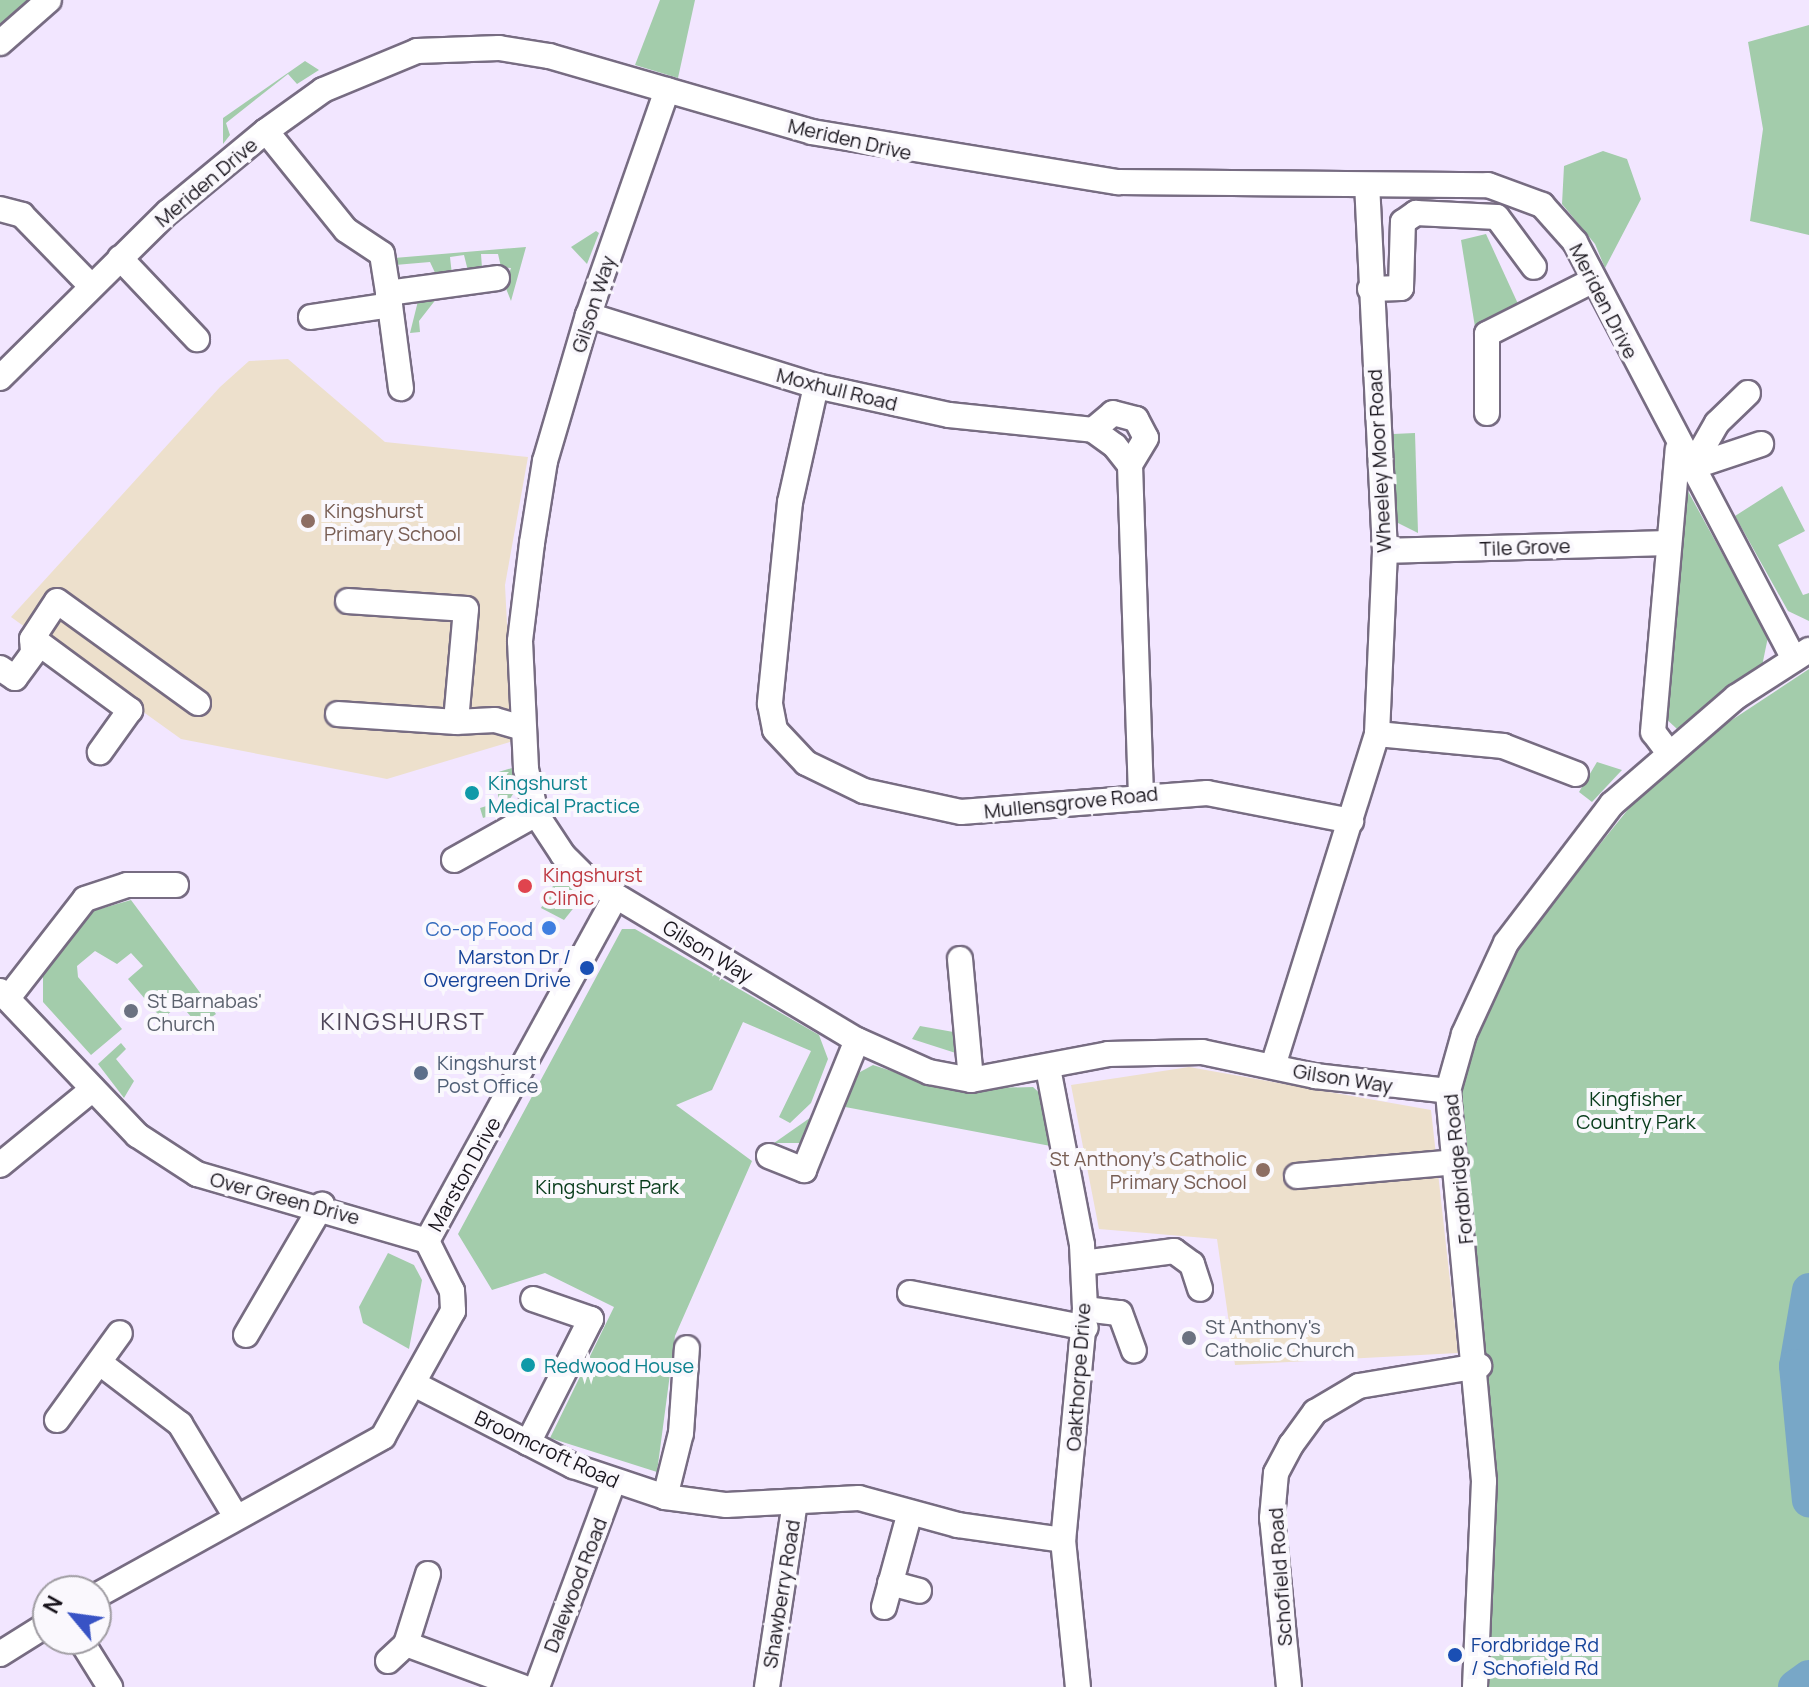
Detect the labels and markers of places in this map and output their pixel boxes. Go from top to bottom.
place label: Kingshurst Primary School [324,498,461,545]
marker: Kingshurst Primary School [299,512,317,530]
place label: Kingshurst Medical Practice [488,770,640,817]
marker: Kingshurst Medical Practice [463,784,481,802]
place label: Kingshurst Clinic [543,862,643,909]
marker: Kingshurst Clinic [514,875,536,897]
place label: Co-op Food [426,916,533,940]
marker: Co-op Food [540,919,558,937]
place label: Marston Dr / Overgreen Drive [424,944,571,991]
marker: Marston Dr / Overgreen Drive [578,959,596,977]
place label: St Barnabas' Church [147,988,262,1035]
marker: St Barnabas' Church [122,1002,140,1020]
place label: Kingshurst Post Office [437,1050,538,1097]
marker: Kingshurst Post Office [412,1064,430,1082]
place label: St Anthony's Catholic Primary School [1050,1146,1247,1193]
marker: St Anthony's Catholic Primary School [1254,1161,1272,1179]
place label: St Anthony's Catholic Church [1205,1314,1355,1361]
marker: St Anthony's Catholic Church [1180,1329,1198,1347]
place label: Redwood House [544,1353,694,1377]
marker: Redwood House [519,1356,537,1374]
place label: Fordbridge Rd / Schofield Rd [1471,1632,1599,1679]
marker: Fordbridge Rd / Schofield Rd [1446,1646,1464,1664]

